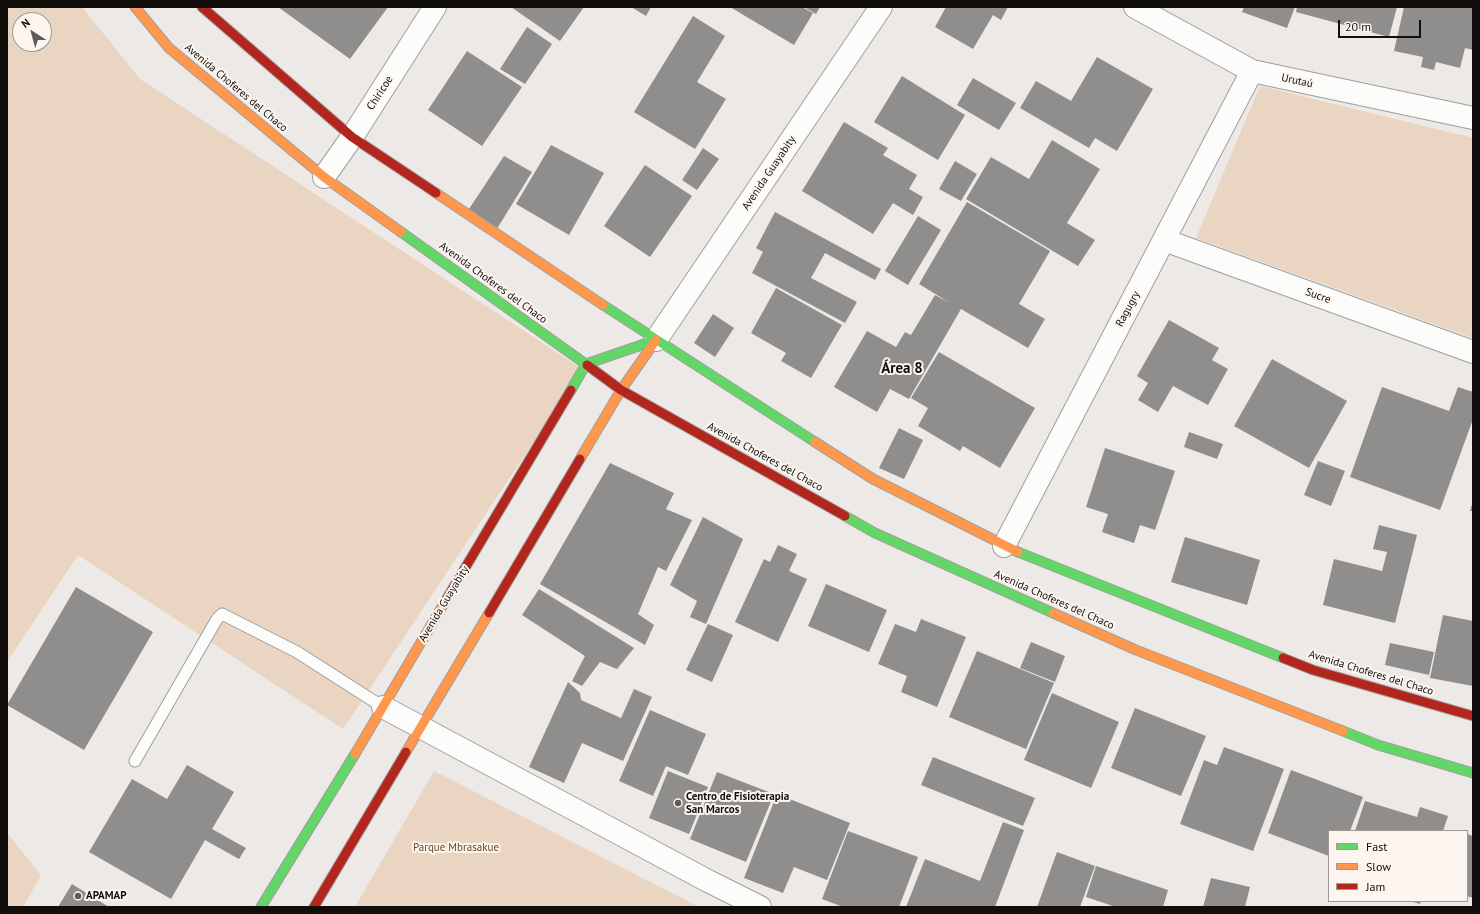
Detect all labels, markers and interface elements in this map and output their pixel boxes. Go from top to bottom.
north arrow [12,12,52,52]
scale bar [1340,12,1423,38]
text: N [18,15,33,31]
text: 20 m [1345,19,1371,34]
street label: Avenida Choferes del Chaco [182,41,290,135]
street label: Urutaú [1280,71,1314,91]
street label: Chiricoe [364,73,396,113]
street label: Avenida Guayabity [739,133,799,213]
street label: Avenida Choferes del Chaco [437,239,549,327]
street label: Sucre [1303,285,1333,307]
street label: Ragugry [1113,289,1143,329]
district label: Área 8 [881,360,923,378]
street label: Avenida Choferes del Chaco [705,420,825,494]
street label: Avenida Guayabity [416,564,472,644]
street label: Avenida Choferes del Chaco [992,568,1116,632]
street label: Avenida Choferes del Chaco [1307,648,1435,698]
place label: Centro de Fisioterapia San Marcos [686,790,789,816]
marker: Centro de Fisioterapia San Marcos [673,798,683,808]
legend [1328,830,1468,902]
text: Fast [1366,839,1387,854]
park label: Parque Mbrasakue [413,841,499,855]
text: Slow [1366,859,1391,874]
text: Jam [1366,879,1385,894]
place label: APAMAP [86,889,127,903]
marker: APAMAP [73,891,83,901]

